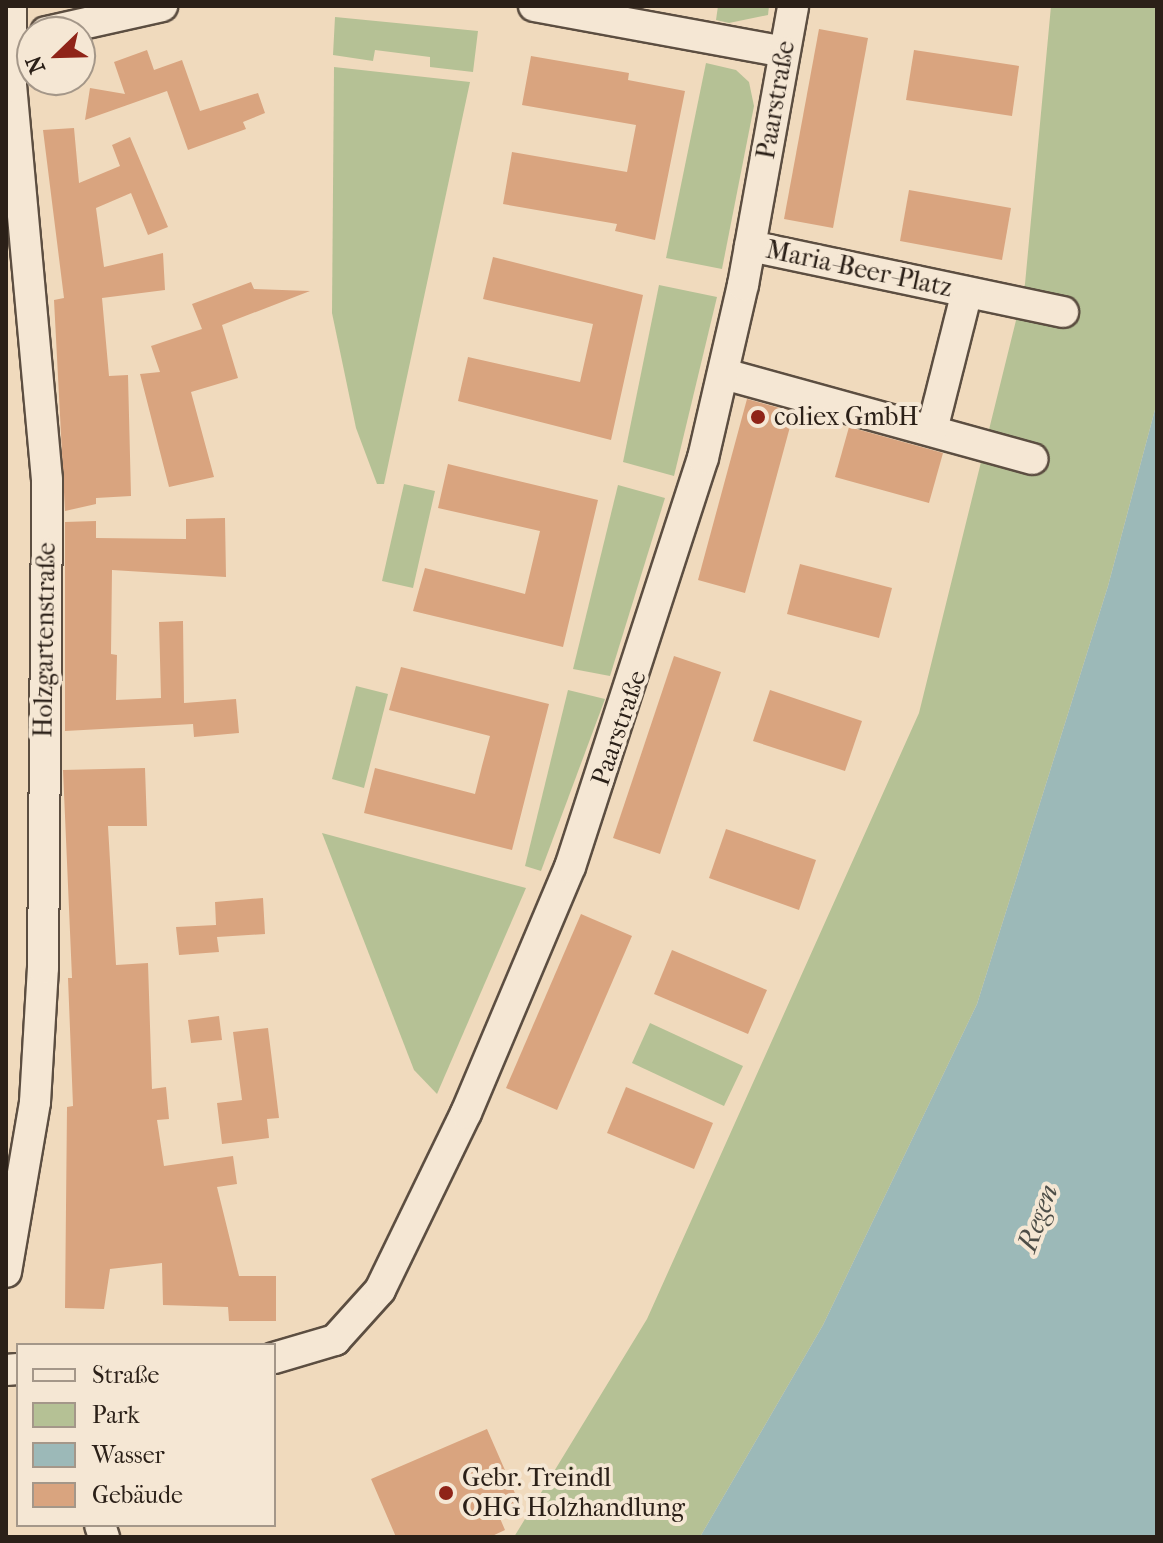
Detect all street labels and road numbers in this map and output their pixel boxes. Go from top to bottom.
street label: Paarstraße [750,38,802,162]
street label: Maria-Beer-Platz [763,234,955,304]
street label: Holzgartenstraße [28,542,62,738]
street label: Paarstraße [585,666,653,790]

